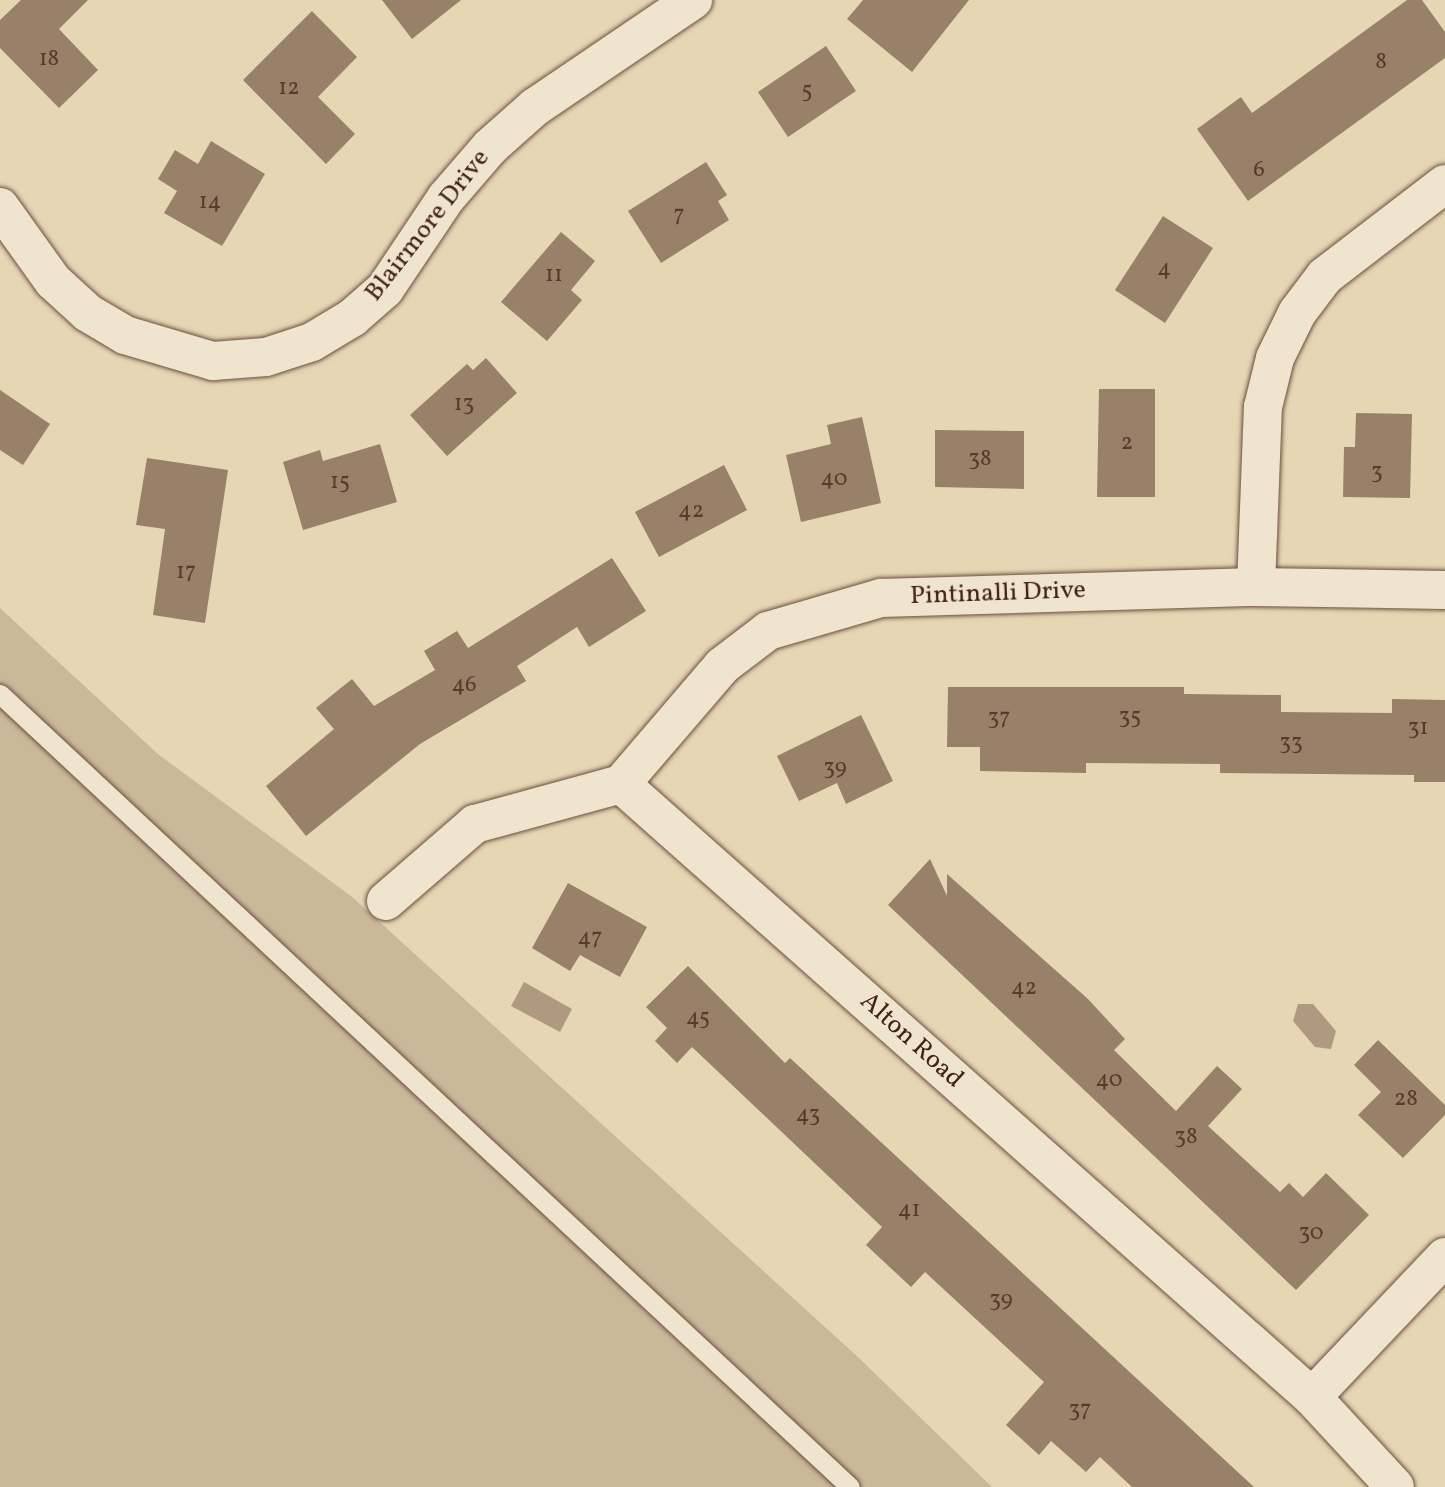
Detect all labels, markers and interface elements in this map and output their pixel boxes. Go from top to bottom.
house number: 18 [39,45,59,73]
house number: 8 [1375,48,1387,76]
house number: 12 [278,74,300,102]
house number: 5 [801,77,813,105]
street label: Blairmore Drive [359,144,497,308]
house number: 6 [1253,156,1265,184]
house number: 14 [199,188,221,216]
house number: 7 [673,201,685,229]
house number: 4 [1157,255,1171,283]
house number: 11 [545,261,563,289]
house number: 13 [454,390,474,418]
house number: 2 [1121,429,1133,457]
house number: 38 [968,445,992,473]
house number: 3 [1371,458,1383,486]
house number: 40 [820,465,848,493]
house number: 15 [330,468,350,496]
house number: 42 [678,497,704,525]
house number: 17 [176,558,196,586]
street label: Pintinalli Drive [910,575,1086,613]
house number: 46 [451,671,477,699]
house number: 35 [1119,703,1141,731]
house number: 37 [988,704,1010,732]
house number: 31 [1408,714,1428,742]
house number: 33 [1279,729,1303,757]
house number: 39 [823,754,847,782]
house number: 47 [578,924,602,952]
house number: 42 [1011,974,1037,1002]
street label: Alton Road [853,987,969,1095]
house number: 45 [686,1004,710,1032]
house number: 40 [1095,1066,1123,1094]
house number: 28 [1394,1085,1418,1113]
house number: 43 [796,1101,820,1129]
house number: 38 [1174,1123,1198,1151]
house number: 41 [898,1196,920,1224]
house number: 30 [1298,1219,1324,1247]
house number: 39 [989,1286,1013,1314]
house number: 37 [1069,1396,1091,1424]

